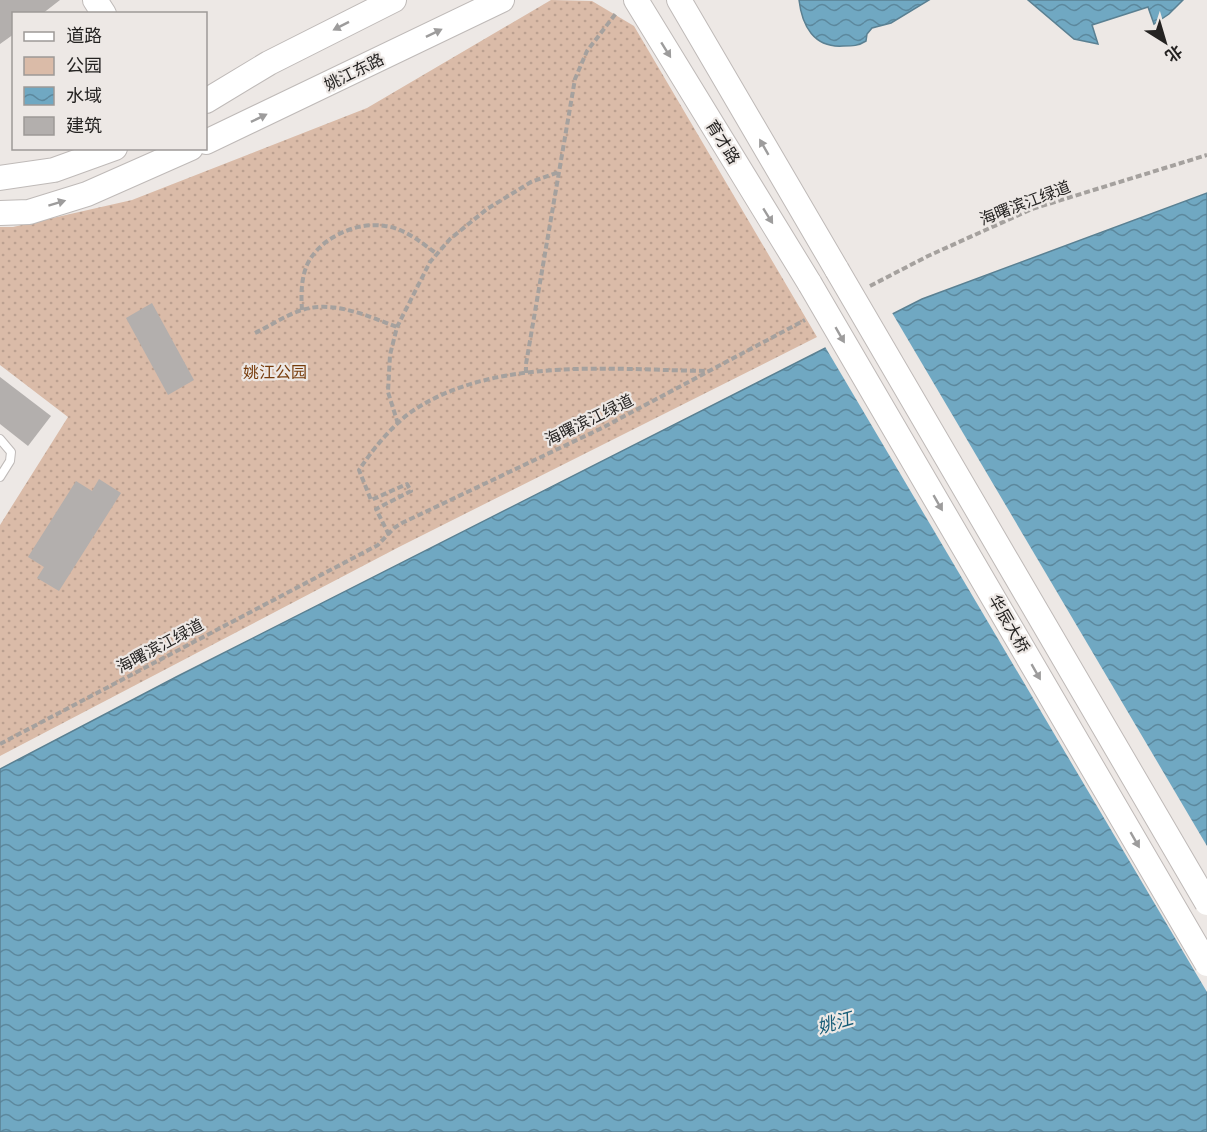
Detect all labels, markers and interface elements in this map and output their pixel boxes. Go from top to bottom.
legend [12,12,207,150]
north arrow [1135,12,1195,72]
one-way arrow [333,22,350,31]
text: 道路 [66,25,102,47]
one-way arrow [426,28,443,37]
text: 北 [1162,41,1186,66]
one-way arrow [661,42,672,58]
street label: 姚江东路 [321,49,387,95]
text: 公园 [66,55,102,77]
text: 水域 [66,85,102,107]
one-way arrow [250,113,267,122]
text: 建筑 [66,115,102,137]
street label: 育才路 [702,117,744,167]
one-way arrow [759,139,770,155]
street label: 海曙滨江绿道 [977,177,1073,229]
one-way arrow [48,198,66,207]
one-way arrow [763,208,774,224]
one-way arrow [834,327,845,343]
park label: 姚江公园 [243,363,307,382]
street label: 海曙滨江绿道 [542,390,636,450]
one-way arrow [933,495,943,512]
street label: 华辰大桥 [985,592,1033,656]
street label: 海曙滨江绿道 [113,615,207,677]
one-way arrow [1031,664,1042,680]
one-way arrow [1129,832,1140,848]
water label: 姚江 [815,1007,857,1039]

